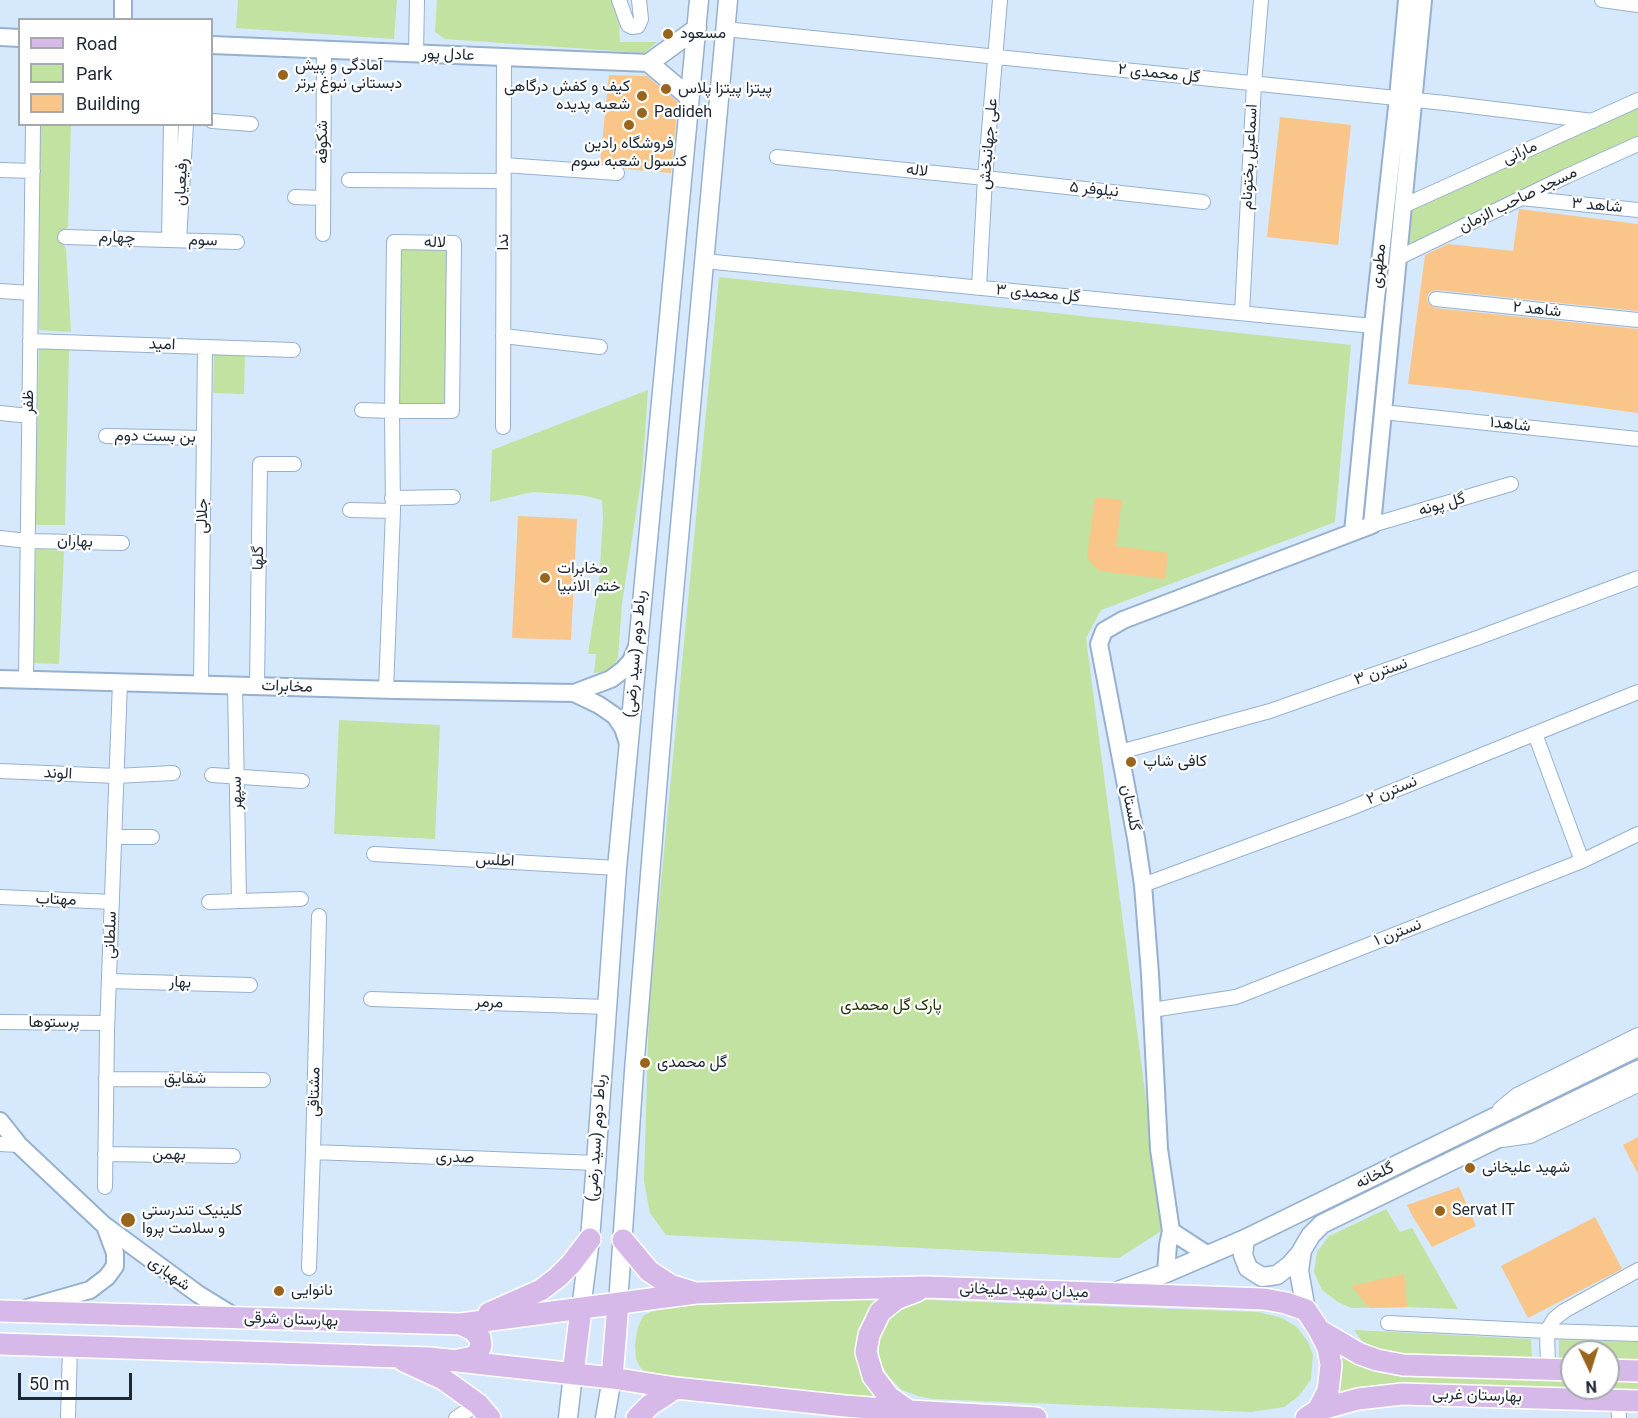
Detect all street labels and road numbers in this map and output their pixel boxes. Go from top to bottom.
street label: عادل پور [421,44,475,66]
street label: گل محمدی ۲ [1117,60,1201,88]
street label: علی جهانبخش [975,98,1003,190]
street label: اسماعیل بختونام [1238,104,1262,210]
street label: شکوفه [313,120,333,164]
street label: مارانی [1500,137,1540,169]
street label: رفیعیان [171,158,193,206]
street label: لاله [905,160,929,182]
street label: مسجد صاحب الزمان [1456,163,1580,237]
street label: نیلوفر ۵ [1068,178,1120,202]
street label: شاهد ۳ [1571,194,1623,218]
street label: چهارم [98,228,136,248]
street label: سوم [188,231,218,251]
street label: لاله [424,233,446,253]
street label: ندا [494,234,514,250]
street label: مطهری [1367,243,1391,289]
street label: گل محمدی ۳ [995,281,1081,307]
street label: شاهد ۲ [1512,298,1562,322]
street label: امید [148,335,176,355]
street label: ظفر [19,390,39,414]
street label: شاهد۱ [1489,413,1531,437]
street label: بن بست دوم [114,427,196,447]
street label: گل پونه [1416,489,1468,521]
street label: جلالی [193,498,213,534]
street label: بهاران [57,532,93,552]
street label: گلها [249,546,269,570]
street label: رباط دوم (سید رضی) [621,589,651,719]
street label: نسترن ۳ [1352,654,1410,690]
street label: مخابرات [261,677,313,697]
street label: الوند [43,764,73,784]
street label: نسترن ۲ [1364,772,1420,810]
street label: سپهر [227,776,247,810]
street label: گلستان [1116,783,1144,833]
street label: اطلس [475,850,515,872]
street label: مهتاب [35,890,77,910]
street label: سلطانی [101,911,121,959]
street label: نسترن ۱ [1372,915,1424,951]
street label: بهار [168,973,192,993]
street label: مرمر [475,993,503,1013]
street label: پرستوها [28,1013,80,1033]
street label: مشتاقی [305,1067,325,1117]
street label: شقایق [164,1069,206,1089]
street label: رباط دوم (سید رضی) [583,1073,611,1203]
street label: بهمن [152,1145,186,1165]
street label: صدری [435,1148,475,1168]
street label: گلخانه [1353,1159,1397,1193]
street label: شهبازی [144,1252,194,1296]
street label: میدان شهید علیخانی [959,1279,1089,1303]
street label: بهارستان شرقی [244,1309,338,1331]
street label: بهارستان غربی [1432,1385,1522,1407]

